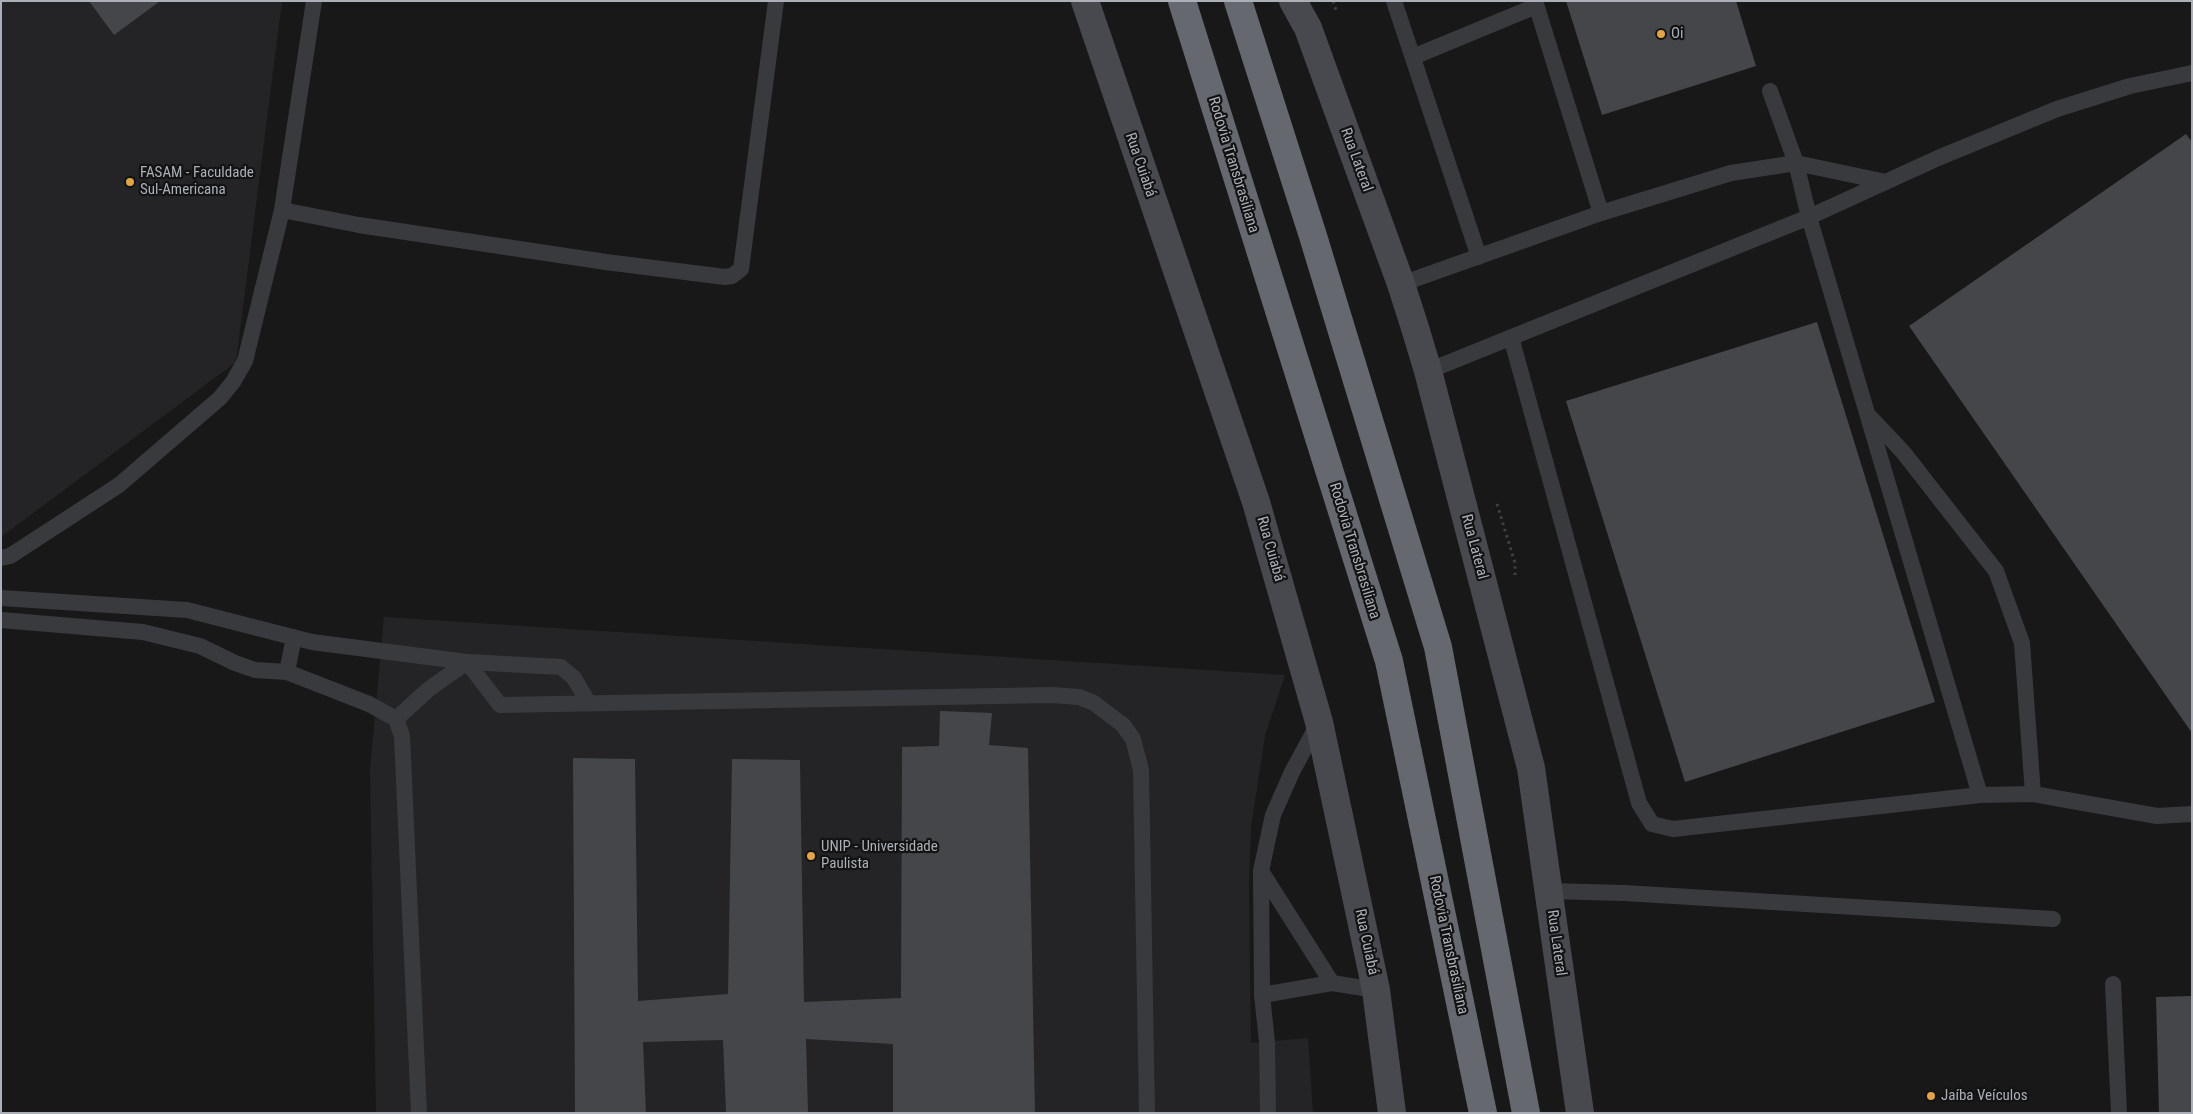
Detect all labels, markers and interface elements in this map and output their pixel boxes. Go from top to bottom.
place label: Oi [1671,25,1683,43]
marker: Oi [1655,28,1667,40]
street label: Rodovia Transbrasiliana [1204,95,1262,235]
street label: Rua Lateral [1336,126,1376,194]
street label: Rua Cuiabá [1121,130,1159,200]
place label: FASAM - Faculdade Sul-Americana [140,164,254,199]
marker: FASAM - Faculdade Sul-Americana [124,176,136,188]
street label: Rodovia Transbrasiliana [1325,481,1383,621]
street label: Rua Lateral [1457,513,1491,581]
street label: Rua Cuiabá [1252,514,1288,584]
place label: UNIP - Universidade Paulista [821,838,938,873]
marker: UNIP - Universidade Paulista [805,850,817,862]
street label: Rodovia Transbrasiliana [1425,874,1471,1016]
street label: Rua Cuiabá [1350,907,1382,977]
street label: Rua Lateral [1542,909,1570,977]
place label: Jaíba Veículos [1941,1087,2028,1105]
marker: Jaíba Veículos [1925,1090,1937,1102]

